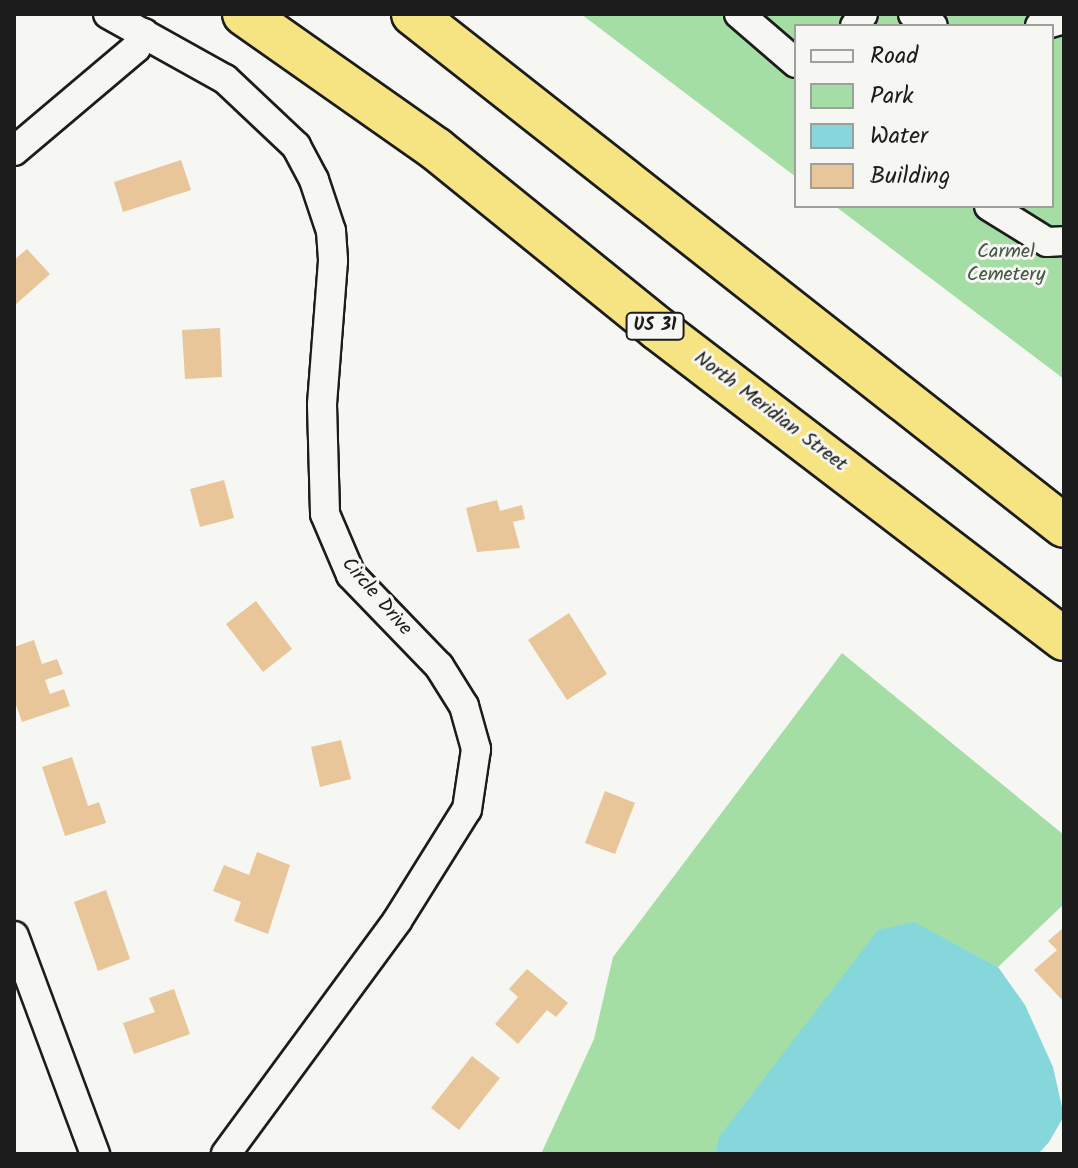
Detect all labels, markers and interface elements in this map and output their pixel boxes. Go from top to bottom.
legend [794,24,1054,208]
text: Road [870,37,918,76]
text: Park [870,77,914,116]
text: Water [870,117,928,156]
text: Building [870,157,950,196]
park label: Carmel Cemetery [967,240,1045,287]
road number: US 31 [625,312,685,340]
street label: North Meridian Street [689,347,851,477]
street label: Circle Drive [335,553,417,641]

